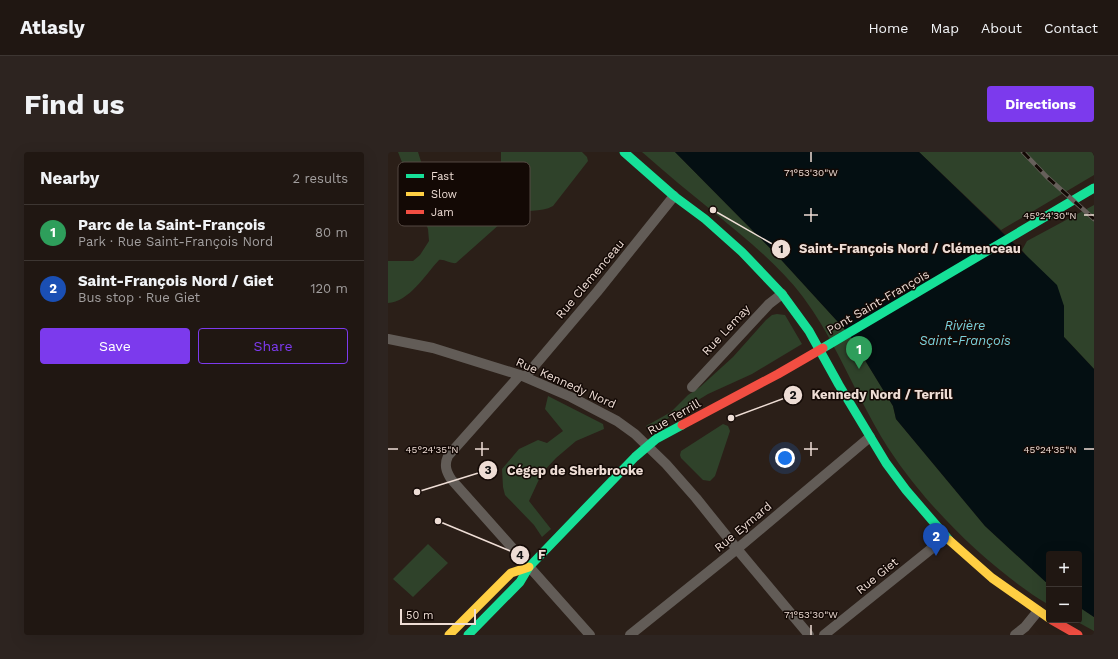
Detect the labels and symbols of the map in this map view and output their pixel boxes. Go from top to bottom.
legend [398,162,530,226]
text: 71°53'30"W [784,167,838,178]
text: Fast [431,170,454,183]
text: Slow [431,188,457,201]
text: Jam [431,206,454,219]
text: 45°24'30"N [1023,210,1077,221]
callout: Saint-François Nord / Clémenceau [771,236,1029,261]
street label: Rue Clemenceau [553,237,627,321]
text: Saint-François Nord / Clémenceau [799,241,1021,256]
text: 1 [778,242,784,256]
street label: Pont Saint-François [824,267,932,337]
street label: Rue Lemay [699,301,754,358]
water label: Rivière Saint-François [919,318,1011,348]
pin: 1 [846,336,872,369]
street label: Rue Kennedy Nord [514,355,618,411]
callout: Kennedy Nord / Terrill [783,382,961,407]
text: Kennedy Nord / Terrill [811,387,953,402]
text: 2 [789,388,797,402]
street label: Rue Terrill [645,396,703,438]
text: 45°24'35"N [405,444,459,455]
text: 45°24'35"N [1023,444,1077,455]
your location [775,448,795,468]
callout: Cégep de Sherbrooke [478,458,651,483]
text: 3 [484,463,492,477]
text: Cégep de Sherbrooke [507,463,644,478]
street label: Rue Eymard [712,499,774,555]
pin: 2 [923,523,949,556]
callout: F [510,542,554,567]
text: F [538,547,546,562]
text: 4 [516,548,524,562]
street label: Rue Giet [853,555,901,597]
scale bar [400,607,476,626]
text: 71°53'30"W [784,609,838,620]

